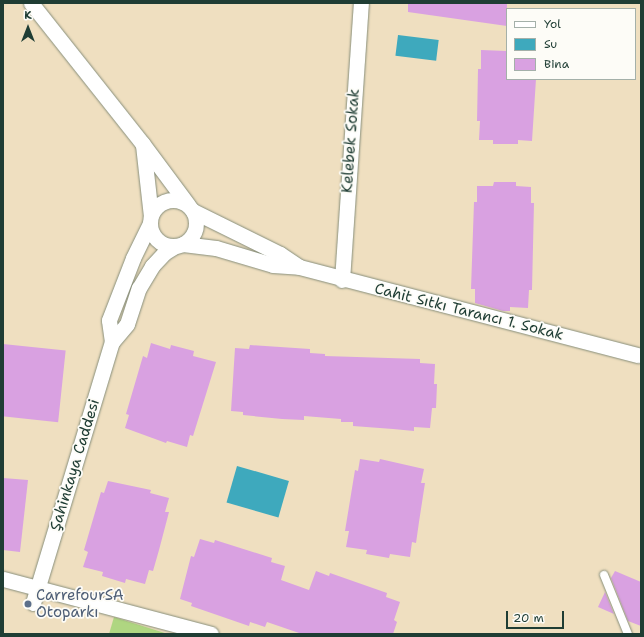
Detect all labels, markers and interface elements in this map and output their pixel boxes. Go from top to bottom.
north arrow [8,8,48,48]
text: K [24,8,32,23]
legend [506,8,636,80]
text: Yol [544,16,561,32]
text: Su [544,36,557,52]
text: Bina [544,56,569,72]
street label: Kelebek Sokak [338,88,364,194]
street label: Cahit Sıtkı Tarancı 1. Sokak [373,280,565,344]
street label: Şahinkaya Caddesi [46,397,104,533]
place label: CarrefourSA Otoparkı [36,586,124,621]
marker: CarrefourSA Otoparkı [23,599,33,609]
scale bar [508,603,566,629]
text: 20 m [513,610,544,626]

